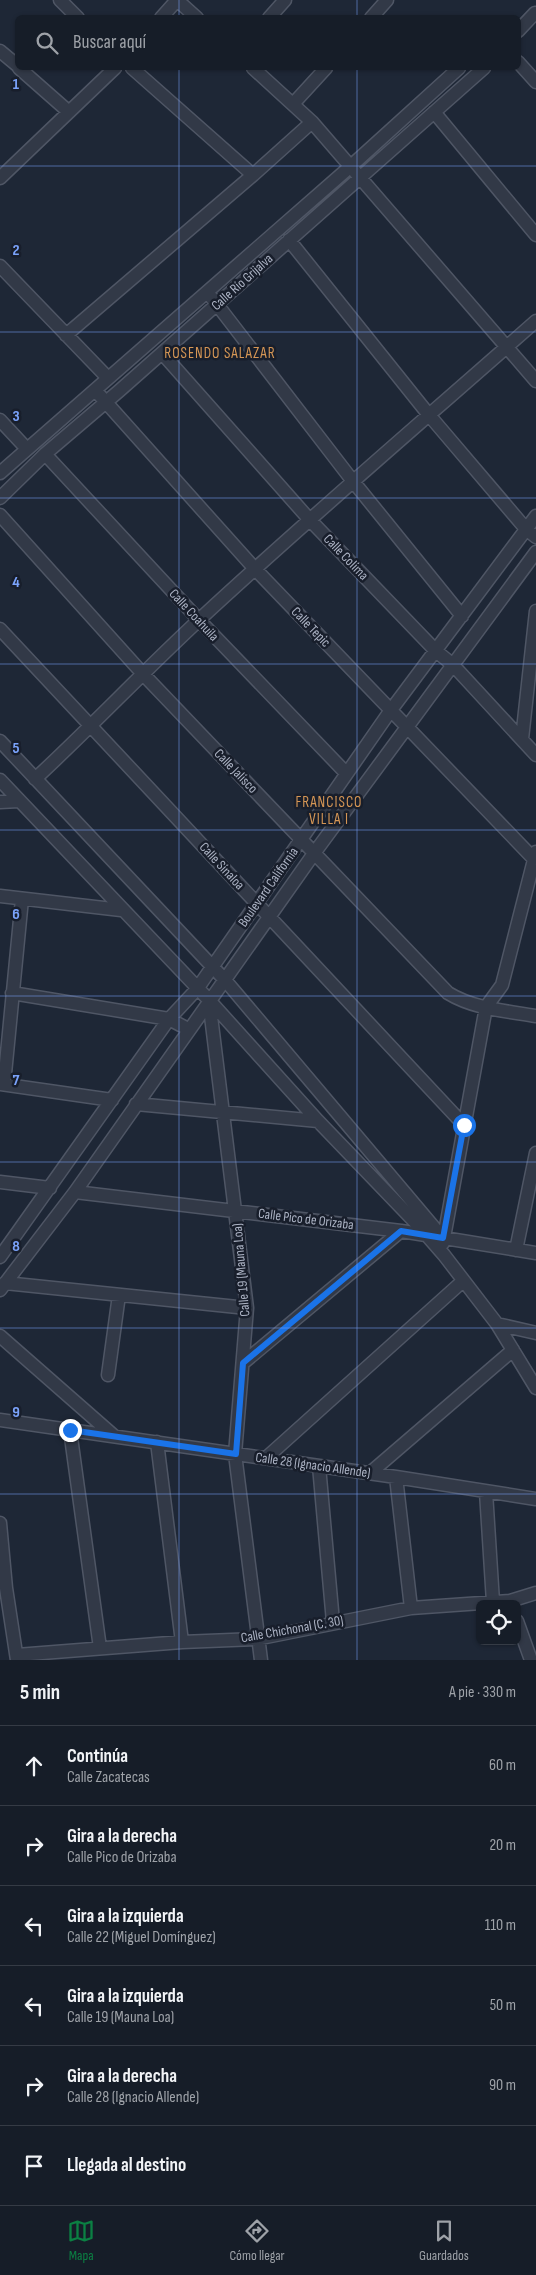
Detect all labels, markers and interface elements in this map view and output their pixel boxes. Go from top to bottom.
search box [15,15,521,70]
icon: search [33,29,61,57]
text: Buscar aquí [73,31,146,54]
text: 1 [13,75,20,94]
text: 2 [12,241,20,260]
street label: Calle Río Grijalva [208,250,276,314]
district label: ROSENDO SALAZAR [164,344,276,363]
text: 3 [12,407,20,426]
street label: Calle Colima [320,530,372,584]
text: 4 [12,573,20,592]
street label: Calle Coahuila [166,585,222,645]
street label: Calle Tepic [288,603,334,651]
text: 5 [12,739,20,758]
street label: Calle Jalisco [211,745,261,797]
district label: FRANCISCO VILLA I [295,793,363,829]
street label: Calle Sinaloa [196,839,248,893]
street label: Boulevard California [234,844,302,930]
text: 6 [12,905,20,924]
text: 7 [13,1071,20,1090]
route start [453,1114,476,1137]
street label: Calle Pico de Orizaba [257,1205,355,1233]
street label: Calle 19 (Mauna Loa) [228,1223,254,1317]
text: 8 [12,1237,20,1256]
text: 9 [12,1403,20,1422]
route end [59,1419,82,1442]
street label: Calle 28 (Ignacio Allende) [255,1449,371,1481]
map controls [476,1600,521,1645]
button: locate [476,1600,521,1645]
street label: Calle Chichonal (C. 30) [239,1612,345,1646]
text: 5 min [20,1680,60,1705]
text: A pie · 330 m [449,1683,516,1702]
text: Continúa [67,1745,128,1768]
icon: ahead [20,1752,48,1780]
text: 60 m [489,1756,516,1775]
text: Calle Zacatecas [67,1768,150,1787]
text: Gira a la derecha [67,1825,177,1848]
icon: right [20,1832,48,1860]
text: 20 m [489,1836,516,1855]
text: Calle Pico de Orizaba [67,1848,177,1867]
text: Gira a la izquierda [67,1905,184,1928]
icon: left [20,1912,48,1940]
text: 110 m [485,1916,516,1935]
text: Calle 22 (Miguel Domínguez) [67,1928,216,1947]
text: Gira a la izquierda [67,1985,184,2008]
icon: left [20,1992,48,2020]
text: 50 m [490,1996,516,2015]
text: Calle 19 (Mauna Loa) [67,2008,174,2027]
text: Gira a la derecha [67,2065,177,2088]
icon: right [20,2072,48,2100]
text: 90 m [489,2076,516,2095]
text: Calle 28 (Ignacio Allende) [67,2088,199,2107]
icon: arrive [20,2152,48,2180]
text: Llegada al destino [67,2154,186,2177]
tab: Mapa [67,2217,95,2264]
tab: Cómo llegar [229,2217,285,2264]
tab: Guardados [419,2217,469,2264]

